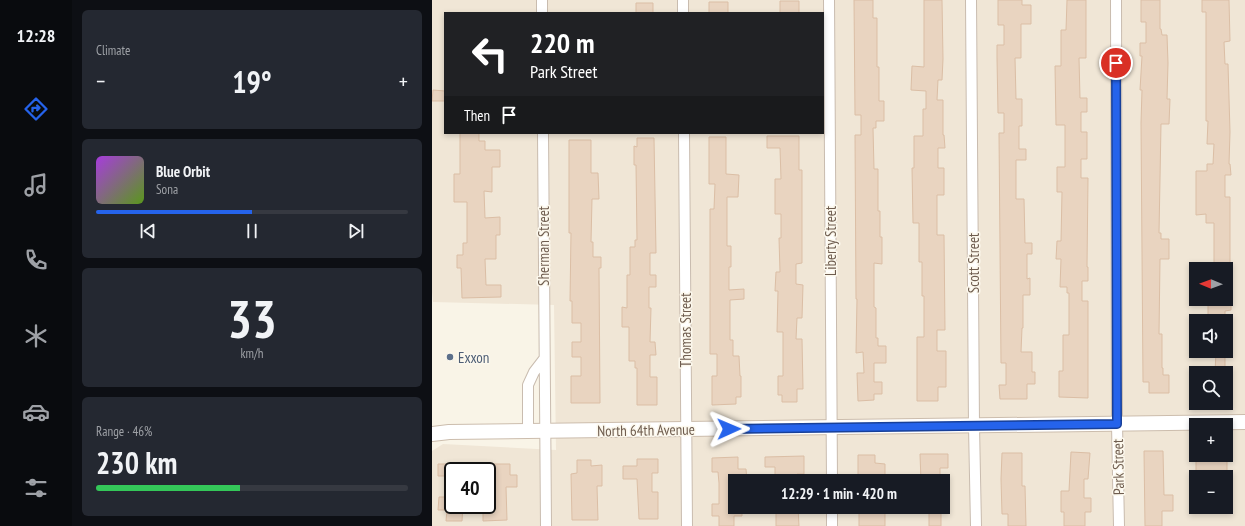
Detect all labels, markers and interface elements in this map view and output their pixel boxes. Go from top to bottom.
text: 12:28 [17,24,55,47]
text: 220 m [530,24,594,61]
icon: left [464,28,516,80]
text: Climate [96,42,130,59]
pin [1099,46,1133,80]
icon: arrive [1105,52,1127,74]
text: Park Street [530,60,597,83]
text: 19° [232,62,272,101]
text: − [96,67,105,95]
text: + [399,67,408,95]
icon: directions [22,95,50,123]
icon: arrive [498,104,520,126]
text: Then [464,106,490,125]
text: Blue Orbit [156,162,210,181]
icon: music [22,171,50,199]
text: Sona [156,181,178,198]
street label: Sherman Street [534,206,553,286]
street label: Liberty Street [821,206,840,276]
icon: previous [137,220,159,242]
icon: pause [241,220,263,242]
icon: next [345,220,367,242]
street label: Scott Street [964,233,983,293]
icon: phone [22,246,50,274]
north arrow [1189,262,1233,306]
map controls [1189,262,1233,514]
text: 33 [227,285,277,352]
street label: Thomas Street [676,293,695,367]
button: sound [1189,314,1233,358]
icon: climate [22,322,50,350]
text: km/h [240,345,264,362]
place label: Exxon [458,348,489,367]
marker: Exxon [445,352,455,362]
button: search [1189,366,1233,410]
icon: car [22,398,50,426]
position arrow [708,408,750,450]
button: + [1189,418,1233,462]
street label: North 64th Avenue [597,420,695,440]
text: Range · 46% [96,423,152,440]
street label: Park Street [1108,439,1128,495]
text: 230 km [96,443,177,482]
speed limit sign: 40 [444,462,496,514]
button: − [1189,470,1233,514]
icon: filters [22,474,50,502]
text: 12:29 · 1 min · 420 m [781,484,897,503]

